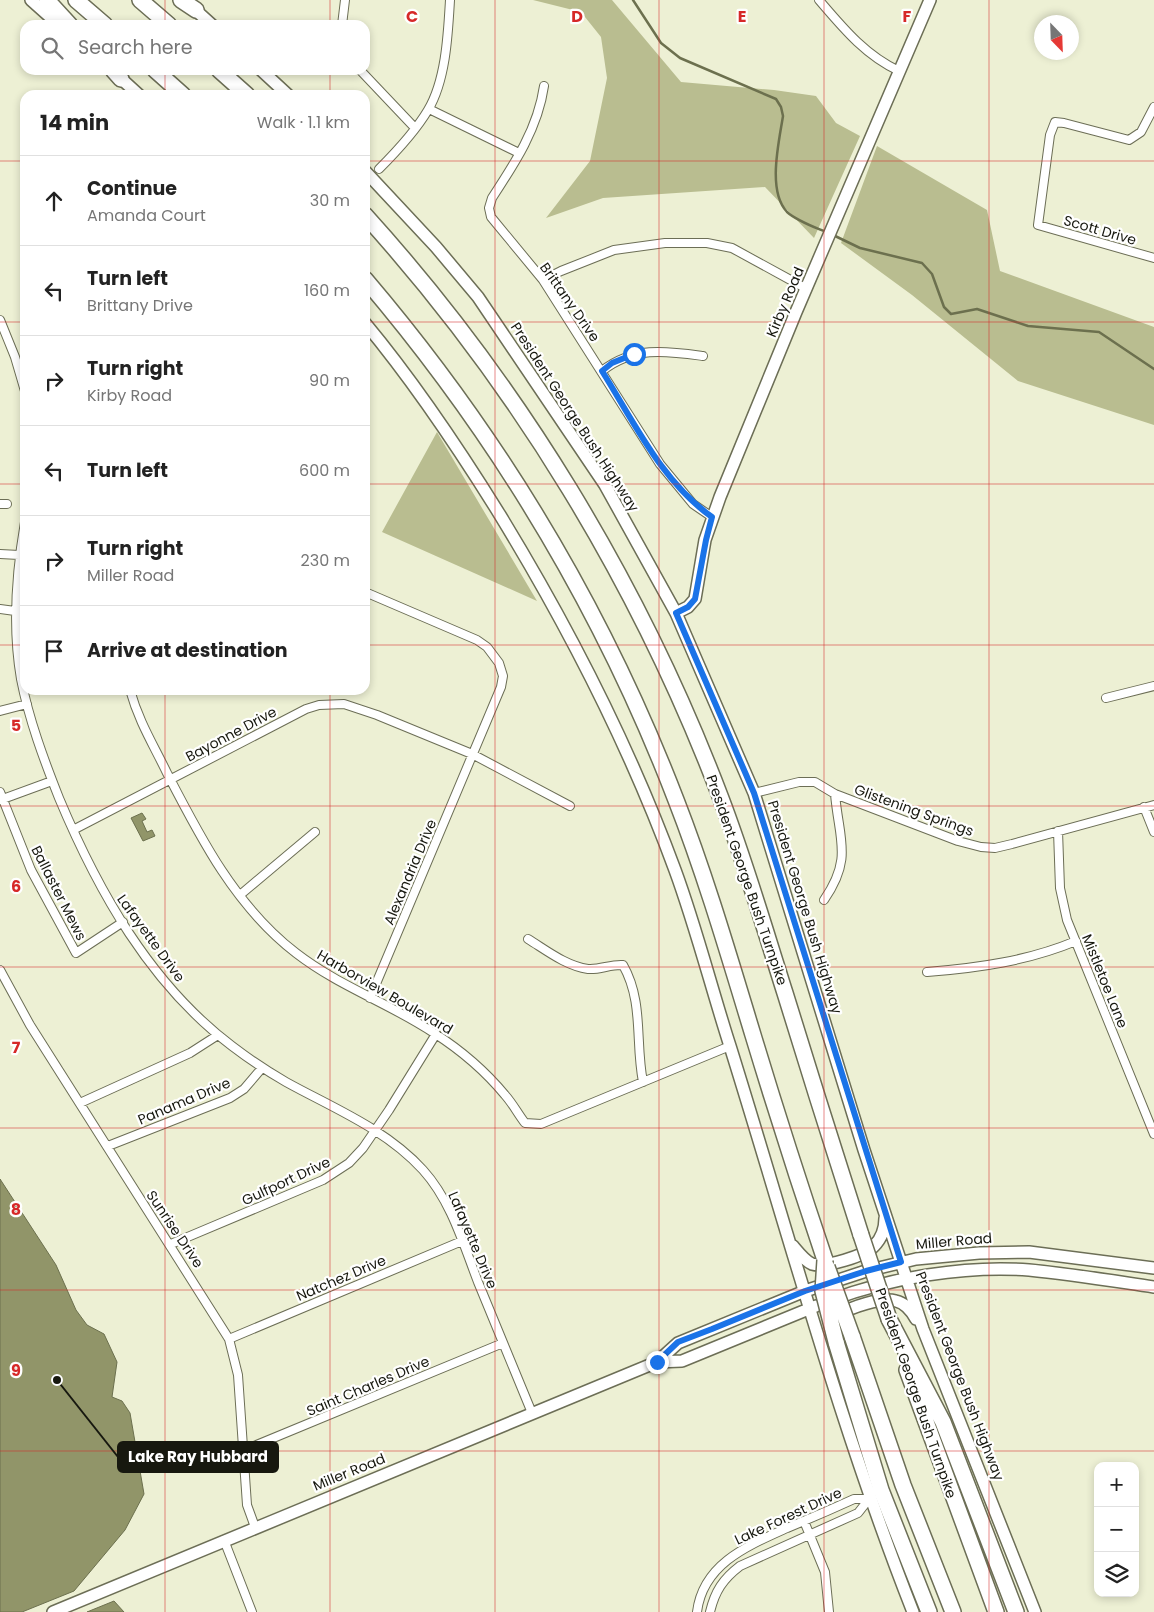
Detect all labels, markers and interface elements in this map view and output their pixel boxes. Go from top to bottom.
text: C [406,5,418,28]
text: D [571,5,583,28]
text: E [738,5,746,28]
text: F [903,5,912,28]
north arrow [1034,15,1079,60]
search box [20,20,370,75]
icon: search [38,34,66,62]
text: Search here [78,34,192,61]
text: 14 min [40,108,109,137]
text: Walk · 1.1 km [257,111,350,134]
text: Continue [87,175,177,202]
icon: ahead [40,187,68,215]
text: 30 m [310,189,350,212]
text: Amanda Court [87,204,206,227]
street label: Scott Drive [1061,210,1139,250]
street label: Brittany Drive [535,258,605,346]
street label: Kirby Road [761,264,809,340]
text: Turn left [87,265,168,292]
icon: left [40,277,68,305]
text: 160 m [304,279,350,302]
text: Brittany Drive [87,294,193,317]
street label: President George Bush Highway [506,318,644,516]
route start [623,343,646,366]
text: Turn right [87,355,183,382]
icon: right [40,367,68,395]
text: 90 m [309,369,350,392]
text: Kirby Road [87,384,172,407]
icon: left [40,457,68,485]
text: Turn left [87,457,168,484]
text: 600 m [299,459,350,482]
text: Turn right [87,535,183,562]
icon: right [40,547,68,575]
text: 230 m [301,549,350,572]
text: Miller Road [87,564,174,587]
icon: arrive [40,637,68,665]
text: Arrive at destination [87,637,288,664]
street label: Bayonne Drive [182,701,280,766]
text: 5 [11,714,21,737]
street label: President George Bush Turnpike [702,772,793,988]
street label: Glistening Springs [852,779,976,841]
street label: President George Bush Highway [763,798,847,1016]
street label: Alexandria Drive [379,816,441,928]
street label: Ballaster Mews [26,842,92,944]
text: 6 [11,875,21,898]
street label: Lafayette Drive [112,890,190,986]
street label: Mistletoe Lane [1077,931,1133,1031]
street label: Harborview Boulevard [313,945,457,1039]
text: 7 [12,1036,21,1059]
street label: Panama Drive [135,1072,234,1129]
street label: Gulfport Drive [239,1152,334,1210]
street label: Sunrise Drive [142,1186,209,1272]
street label: Lafayette Drive [444,1188,503,1292]
text: 8 [11,1198,21,1221]
street label: Miller Road [915,1228,993,1254]
street label: Natchez Drive [293,1250,389,1306]
street label: President George Bush Highway [911,1269,1009,1483]
street label: President George Bush Turnpike [871,1285,962,1501]
street label: Saint Charles Drive [303,1351,433,1421]
route end [646,1351,669,1374]
text: 9 [11,1359,21,1382]
callout: Lake Ray Hubbard [118,1442,278,1472]
text: Lake Ray Hubbard [128,1446,268,1467]
street label: Miller Road [310,1448,388,1496]
map controls [1094,1462,1139,1597]
button: + [1094,1462,1139,1507]
street label: Lake Forest Drive [731,1482,845,1550]
button: − [1094,1507,1139,1552]
button: layers [1094,1552,1139,1597]

